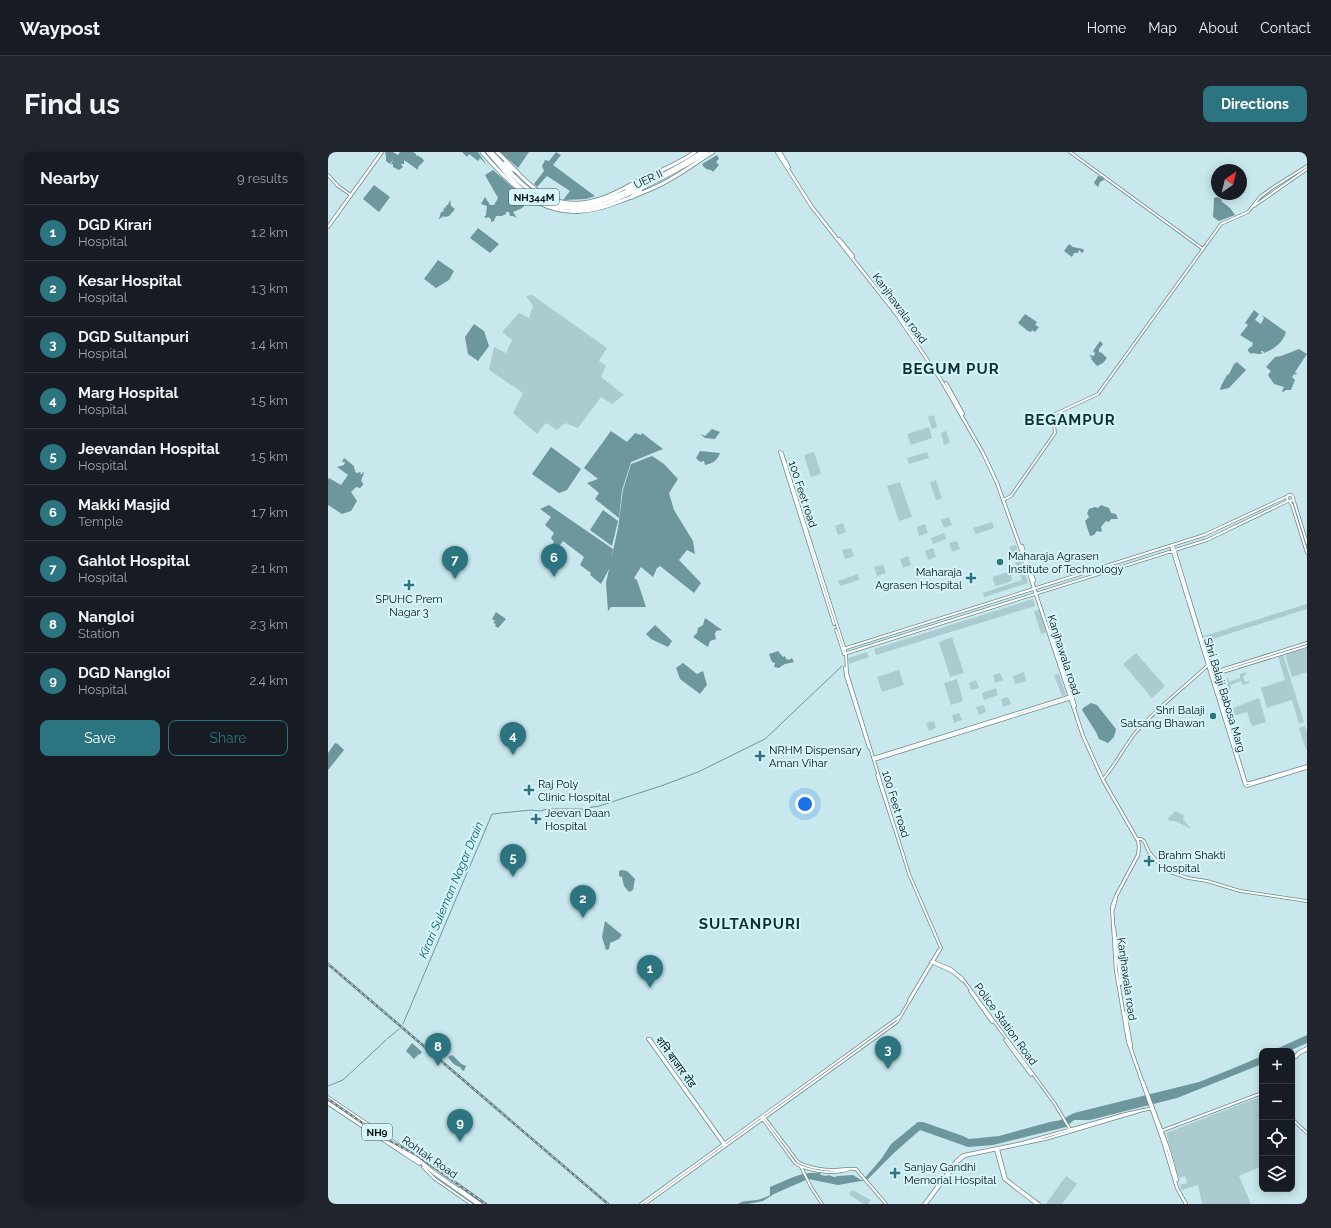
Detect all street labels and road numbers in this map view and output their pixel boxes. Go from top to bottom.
street label: UER II [632,167,665,192]
road number: NH344M [509,189,559,205]
street label: Kanjhawala road [870,271,930,346]
street label: 100 Feet road [786,459,819,529]
street label: Kanjhawala road [1044,613,1083,697]
street label: Shri Balaji Babosa Marg [1201,636,1248,754]
street label: 100 Feet road [879,769,912,839]
street label: Kanjhawala road [1114,937,1139,1022]
street label: Police Station Road [971,981,1040,1068]
street label: शनि बाजार रोड [653,1034,699,1090]
road number: NH9 [362,1124,392,1140]
street label: Rohtak Road [400,1134,460,1181]

